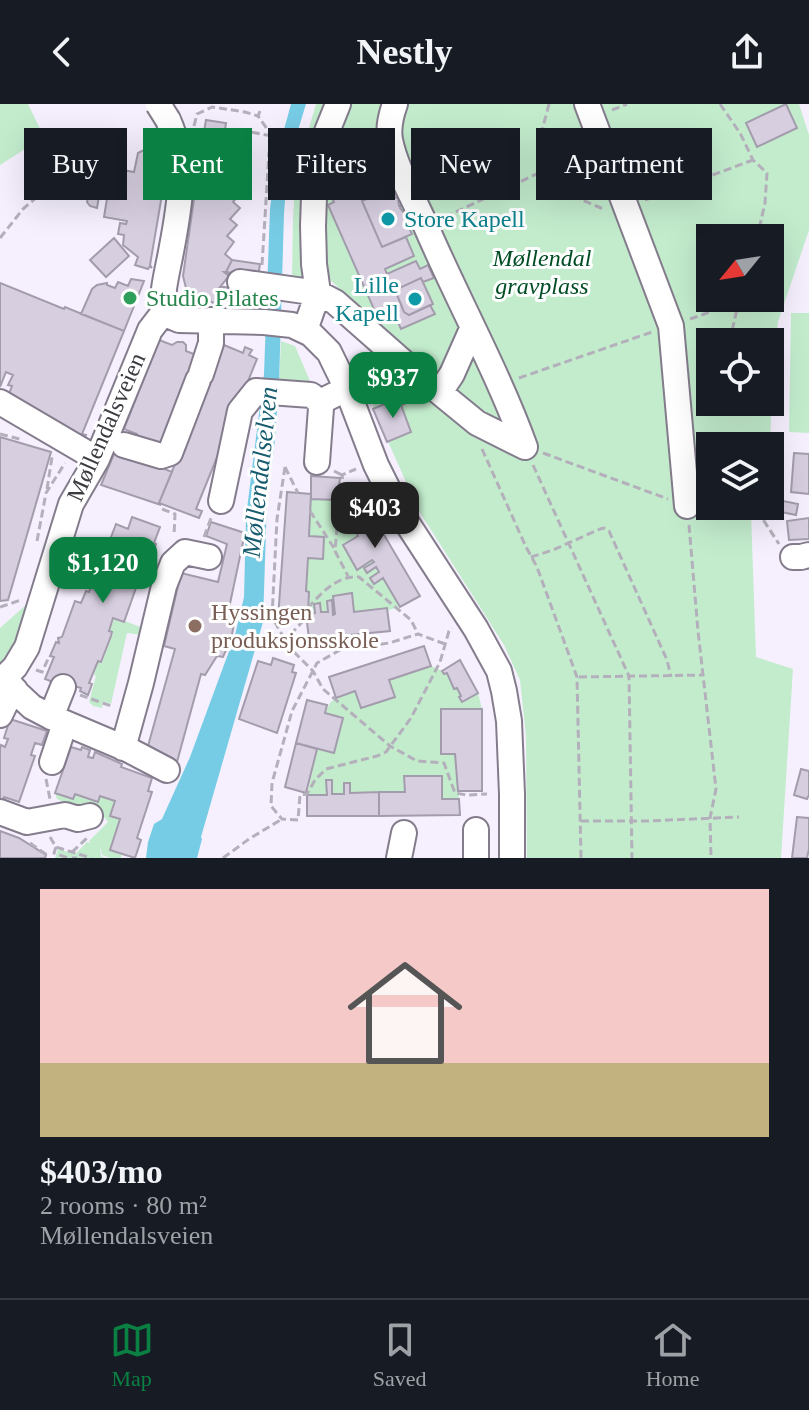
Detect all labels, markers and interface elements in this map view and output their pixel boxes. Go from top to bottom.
icon: back [40,30,84,74]
icon: share [725,30,769,74]
text: Nestly [357,32,452,72]
chip: Buy [24,128,127,200]
chip: Rent [143,128,252,200]
chip: Filters [268,128,395,200]
chip: New [411,128,520,200]
chip: Apartment [536,128,712,200]
place label: Store Kapell [404,206,525,232]
marker: Store Kapell [379,210,397,228]
north arrow [696,224,784,312]
map controls [696,224,784,520]
park label: Møllendal gravplass [492,245,592,299]
place label: Lille Kapell [335,272,399,326]
place label: Studio Pilates [146,285,279,311]
marker: Studio Pilates [121,289,139,307]
marker: Lille Kapell [406,290,424,308]
button: locate [696,328,784,416]
street label: Møllendalsveien [62,349,150,505]
pin: $937 [346,352,440,420]
text: $937 [367,363,419,392]
water label: Møllendalselven [236,385,283,560]
button: layers [696,432,784,520]
pin: $403 [328,482,422,550]
text: $403 [349,493,401,522]
pin: $1,120 [38,537,168,605]
text: $1,120 [67,548,139,577]
place label: Hyssingen produksjonsskole [211,599,379,653]
marker: Hyssingen produksjonsskole [186,617,204,635]
icon: home [333,941,477,1085]
text: $403/mo [40,1153,163,1190]
text: 2 rooms · 80 m² [40,1191,207,1220]
text: Møllendalsveien [40,1221,213,1250]
tab: Map [110,1318,154,1392]
tab: Saved [373,1318,427,1392]
tab: Home [646,1318,699,1392]

